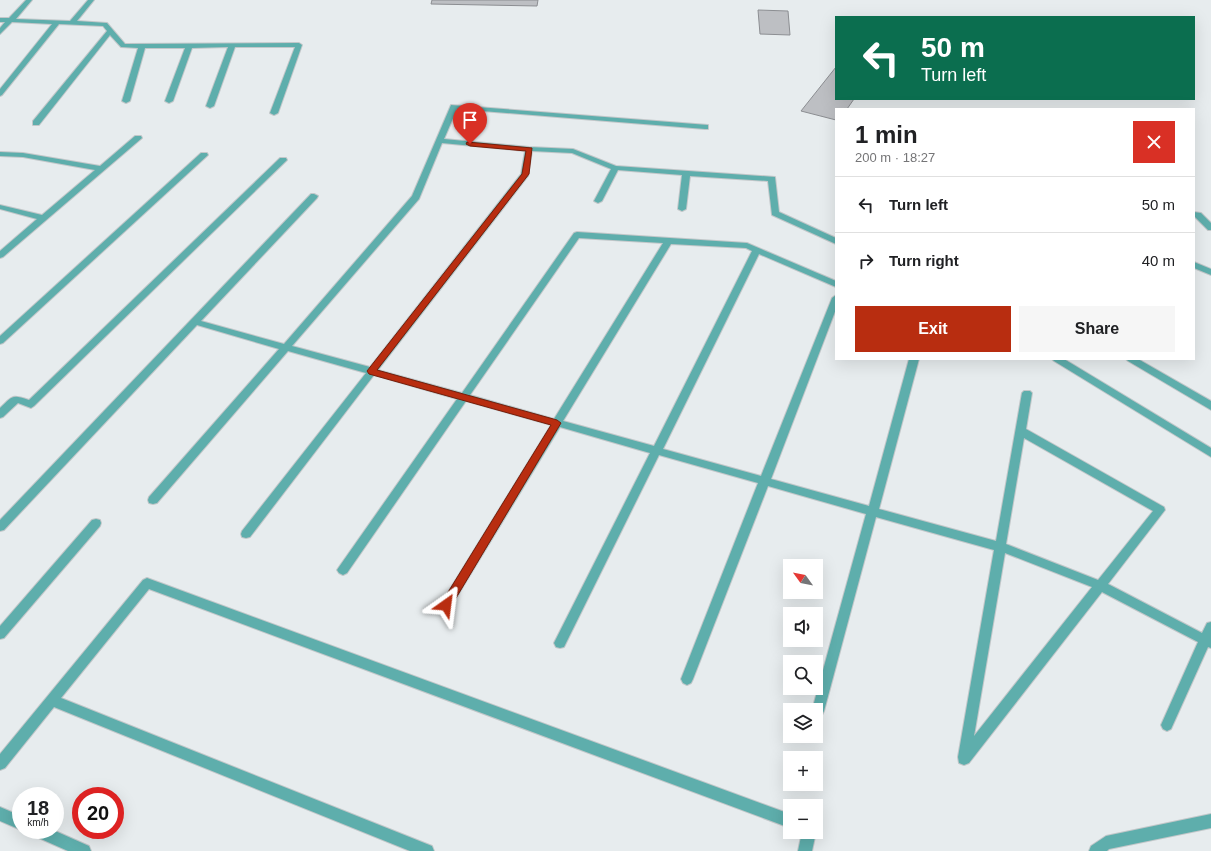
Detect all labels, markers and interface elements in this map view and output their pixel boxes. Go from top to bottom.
icon: left [855,32,907,84]
text: 50 m [921,32,985,63]
text: Turn left [921,65,986,85]
pin [453,103,487,144]
icon: arrive [459,109,481,131]
text: 1 min [855,121,918,148]
button: close [1133,121,1175,163]
text: 200 m · 18:27 [855,150,935,165]
icon: left [855,194,877,216]
text: Turn left [889,196,948,213]
text: 50 m [1142,196,1175,213]
icon: right [855,250,877,272]
text: Turn right [889,252,959,269]
text: 40 m [1142,252,1175,269]
button: Exit [855,306,1011,352]
button: Share [1019,306,1175,352]
north arrow [783,559,823,599]
map controls [783,559,823,839]
position arrow [425,584,467,626]
button: sound [783,607,823,647]
button: search [783,655,823,695]
button: layers [783,703,823,743]
button: + [783,751,823,791]
speed limit sign: 20 [72,787,124,839]
text: 18 [27,797,49,819]
button: − [783,799,823,839]
text: km/h [27,817,49,828]

